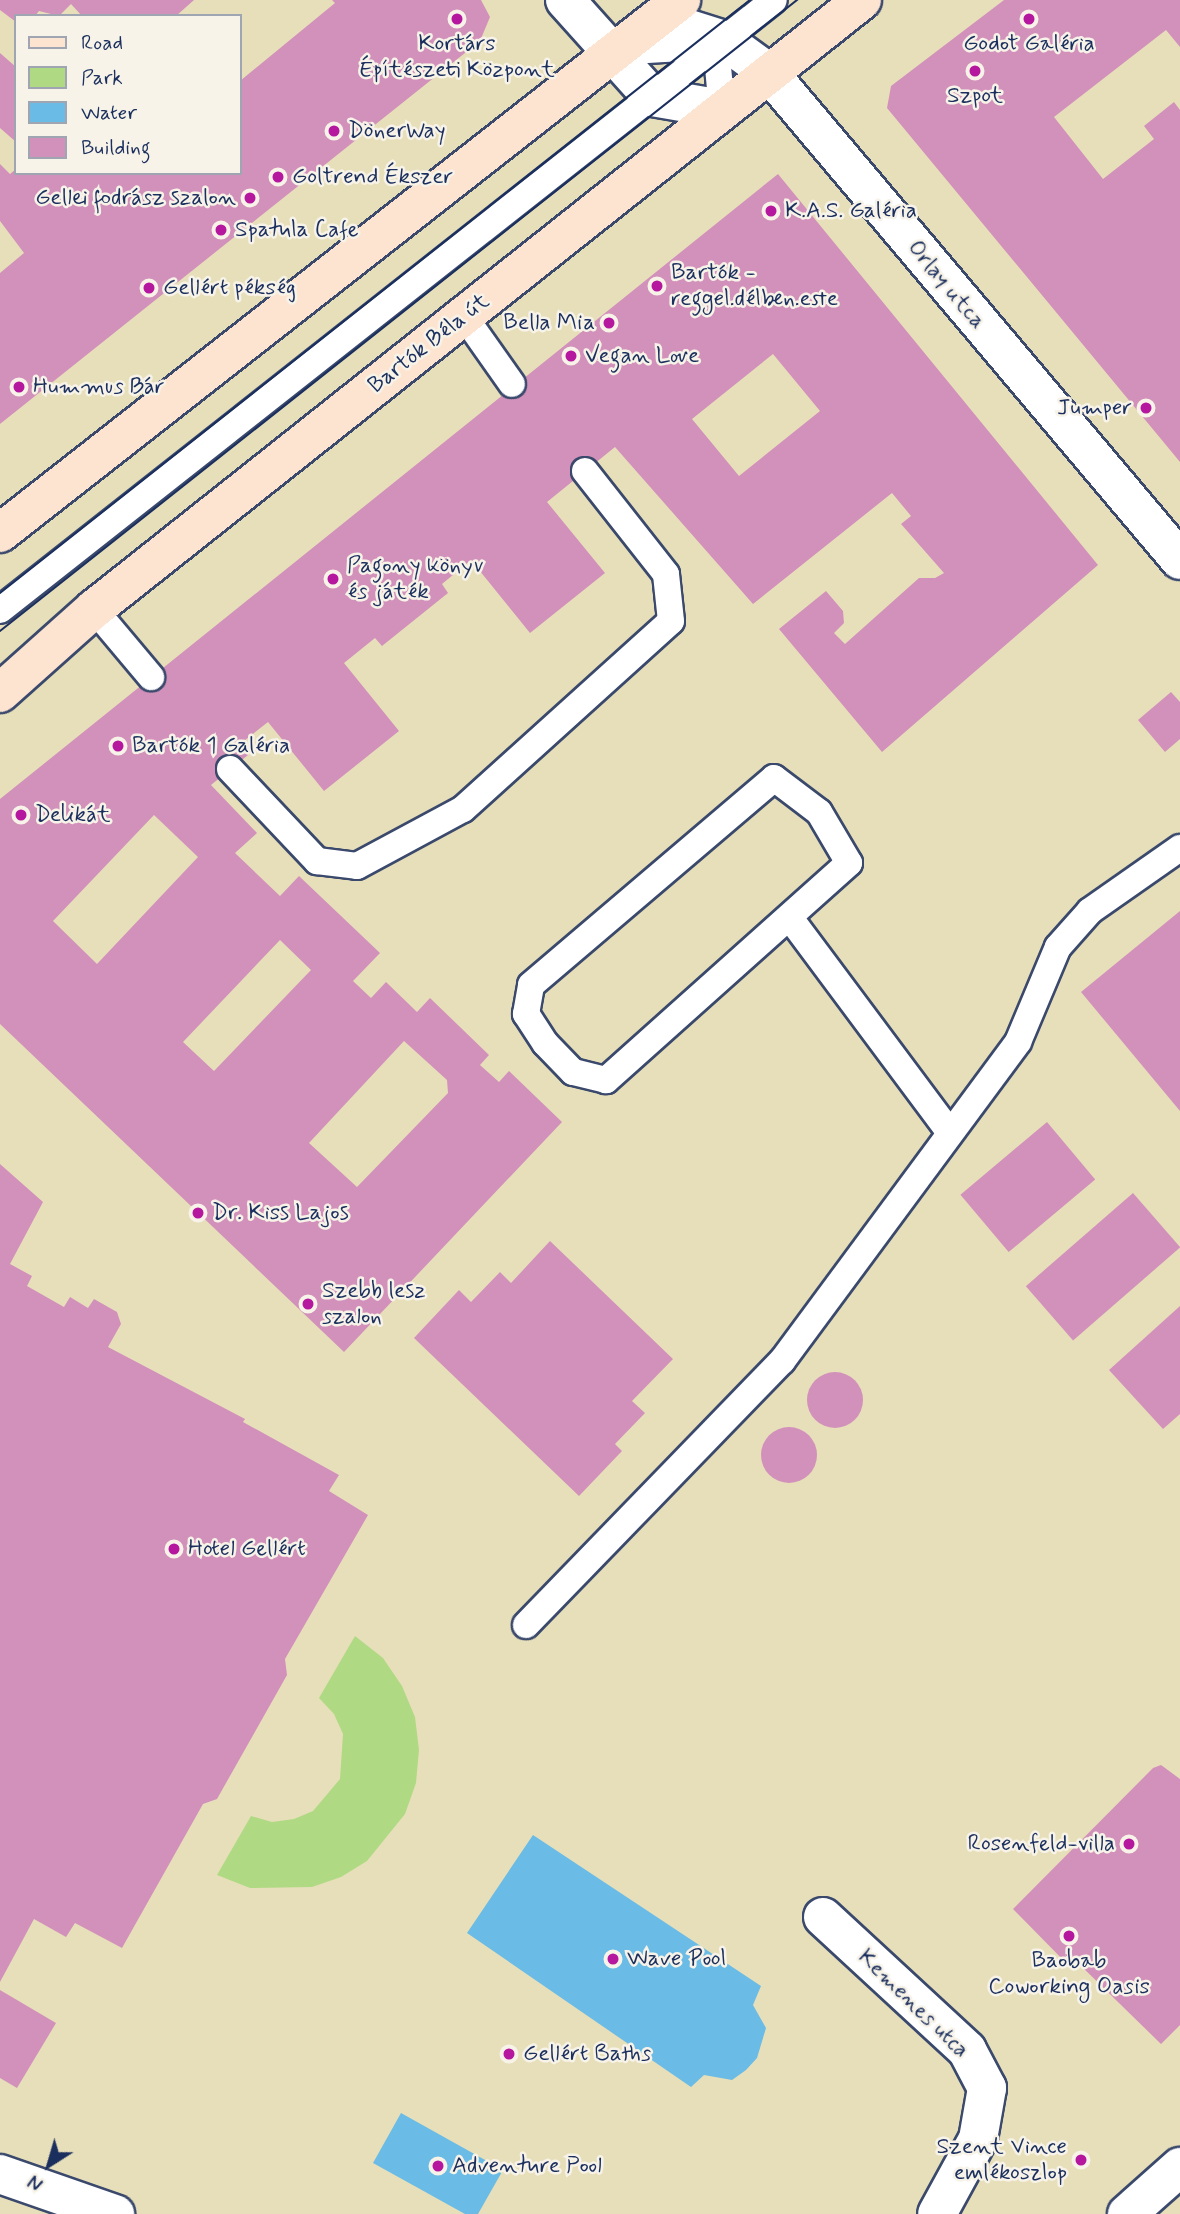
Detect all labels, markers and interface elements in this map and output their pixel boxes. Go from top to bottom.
marker: Kortárs Építészeti Központ [449,11,465,27]
marker: Godot Galéria [1021,11,1037,27]
legend [14,14,242,175]
text: Road [81,29,123,57]
place label: Kortárs Építészeti Központ [359,30,555,84]
place label: Godot Galéria [965,30,1093,58]
marker: Szpot [967,63,983,79]
text: Park [81,64,123,92]
place label: Szpot [947,82,1003,110]
text: Water [81,99,137,127]
place label: DönerWay [348,117,446,145]
marker: DönerWay [326,123,342,139]
text: Building [81,134,151,162]
place label: Goltrend Ékszer [292,163,453,191]
marker: Goltrend Ékszer [270,169,286,185]
place label: Gellei fodrász szalon [41,184,236,212]
marker: Gellei fodrász szalon [242,190,258,206]
place label: K.A.S. Galéria [785,197,917,225]
marker: K.A.S. Galéria [763,203,779,219]
place label: Spatula Cafe [235,216,363,244]
marker: Spatula Cafe [213,222,229,238]
street label: Orlay utca [902,236,990,334]
place label: Bartók - reggel.délben.este [671,259,838,313]
place label: Gellért pékség [163,274,296,302]
marker: Bartók - reggel.délben.este [649,278,665,294]
marker: Gellért pékség [141,280,157,296]
street label: Bartók Béla út [363,288,495,400]
place label: Bella Mia [505,309,595,337]
marker: Bella Mia [601,315,617,331]
place label: Vegan Love [585,342,699,370]
marker: Vegan Love [563,348,579,364]
place label: Hummus Bár [33,373,165,401]
marker: Hummus Bár [11,379,27,395]
place label: Jumper [1057,394,1132,422]
marker: Jumper [1138,400,1154,416]
place label: Pagony könyv és játék [347,552,482,606]
marker: Pagony könyv és játék [325,571,341,587]
place label: Bartók 1 Galéria [132,732,290,760]
marker: Bartók 1 Galéria [110,738,126,754]
place label: Delikát [35,801,111,829]
marker: Delikát [13,807,29,823]
place label: Dr. Kiss Lajos [212,1199,349,1227]
marker: Dr. Kiss Lajos [190,1205,206,1221]
place label: Szebb lesz szalon [322,1277,427,1331]
marker: Szebb lesz szalon [300,1296,316,1312]
place label: Hotel Gellért [188,1535,306,1563]
marker: Hotel Gellért [166,1541,182,1557]
place label: Rosenfeld-villa [968,1830,1115,1858]
marker: Rosenfeld-villa [1121,1836,1137,1852]
marker: Baobab Coworking Oasis [1061,1928,1077,1944]
street label: Kemenes utca [849,1942,977,2066]
place label: Wave Pool [627,1945,723,1973]
place label: Baobab Coworking Oasis [988,1947,1150,2001]
marker: Wave Pool [605,1951,621,1967]
place label: Gellért Baths [523,2040,650,2068]
marker: Gellért Baths [501,2046,517,2062]
north arrow [14,2130,84,2200]
place label: Szent Vince emlékoszlop [941,2133,1067,2187]
place label: Adventure Pool [452,2152,602,2180]
marker: Szent Vince emlékoszlop [1073,2152,1089,2168]
marker: Adventure Pool [430,2158,446,2174]
text: N [23,2168,49,2196]

